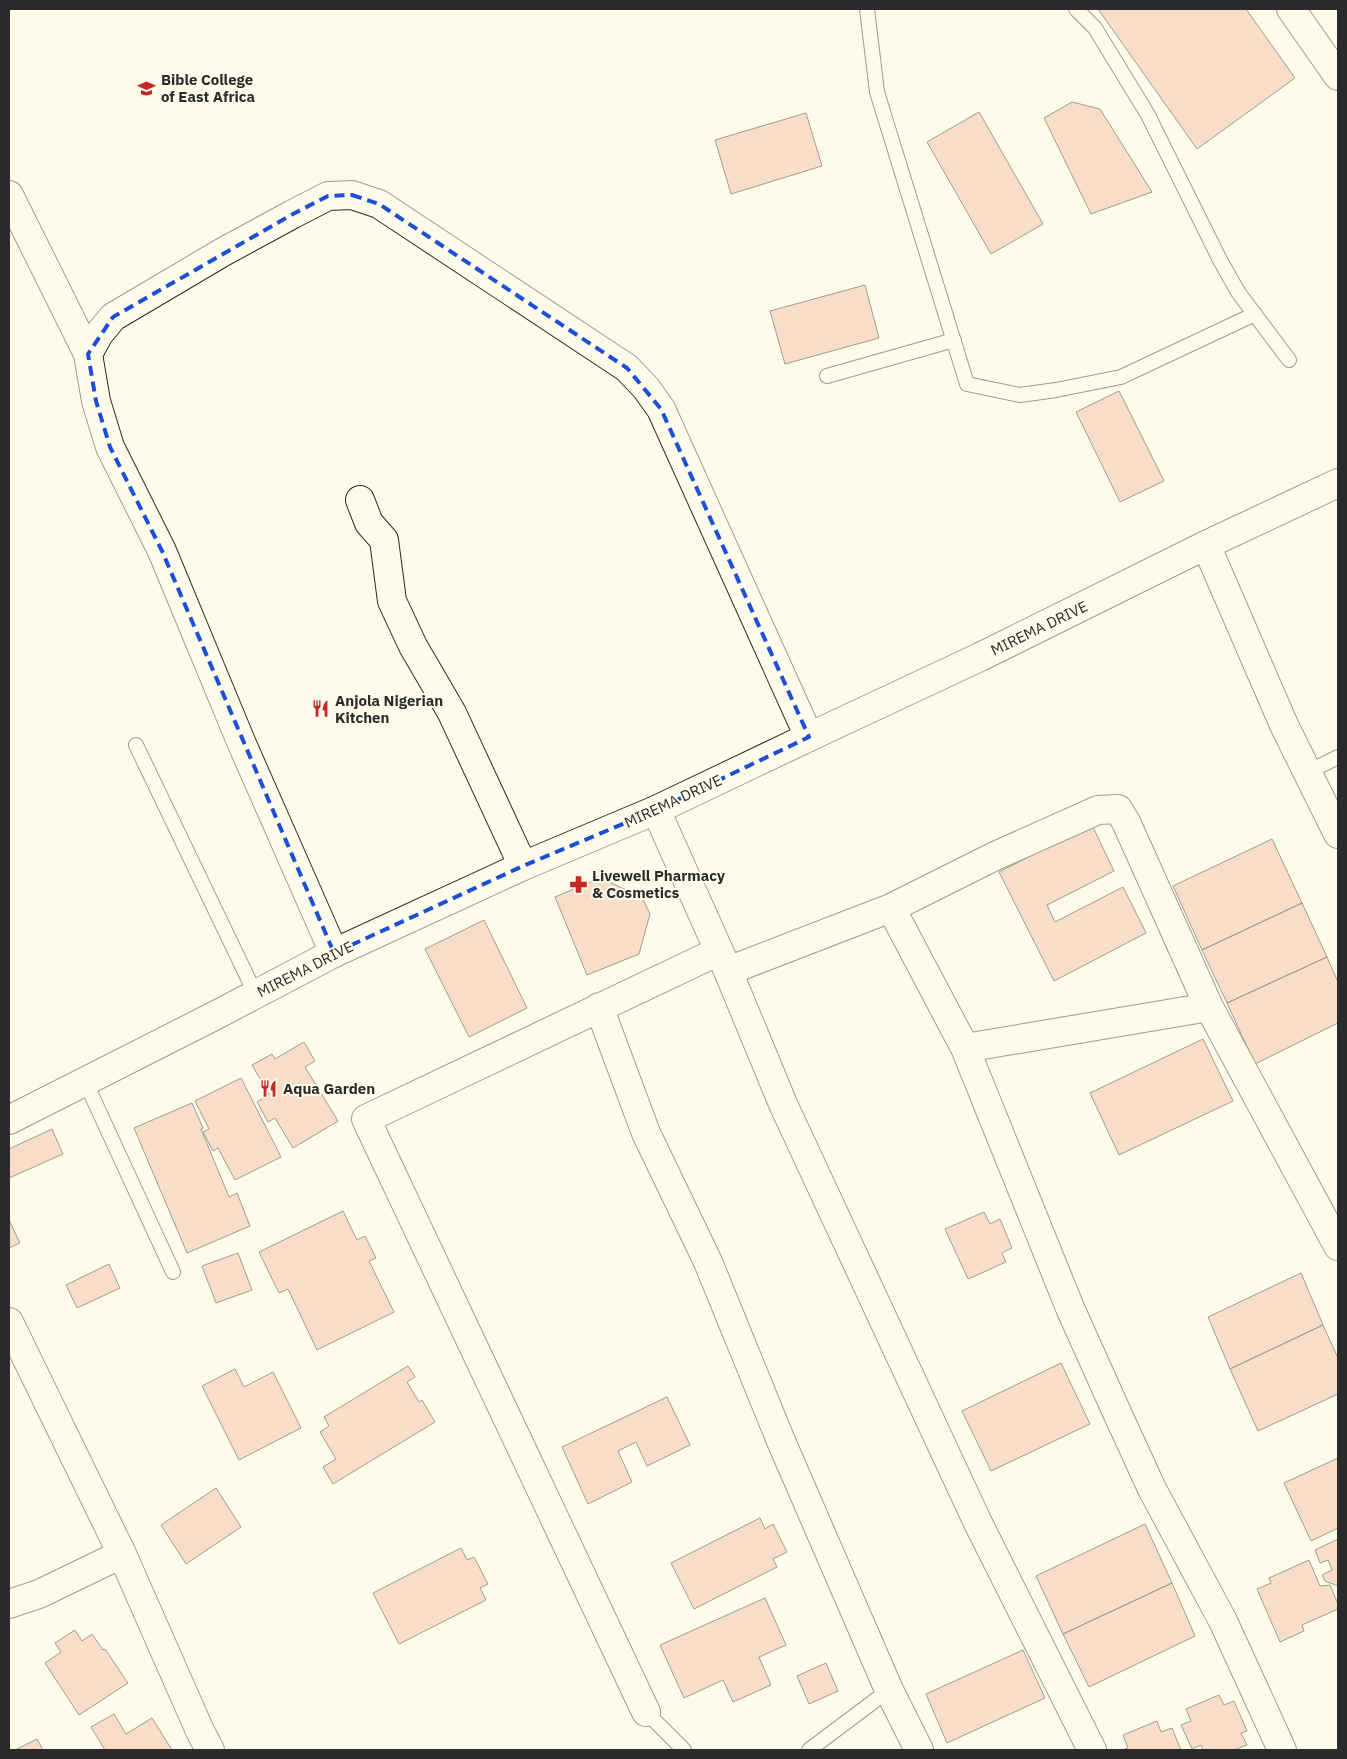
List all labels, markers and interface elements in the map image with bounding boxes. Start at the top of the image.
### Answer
place label: Bible College of East Africa [161,70,255,106]
school or university icon: Bible College of East Africa [137,78,157,98]
street label: MIREMA DRIVE [987,596,1091,660]
place label: Anjola Nigerian Kitchen [335,691,443,727]
restaurant icon: Anjola Nigerian Kitchen [311,699,331,719]
street label: MIREMA DRIVE [621,770,725,832]
place label: Livewell Pharmacy & Cosmetics [592,866,725,902]
pharmacy icon: Livewell Pharmacy & Cosmetics [568,874,588,894]
street label: MIREMA DRIVE [254,937,356,1001]
restaurant icon: Aqua Garden [259,1078,279,1098]
place label: Aqua Garden [283,1079,375,1098]

